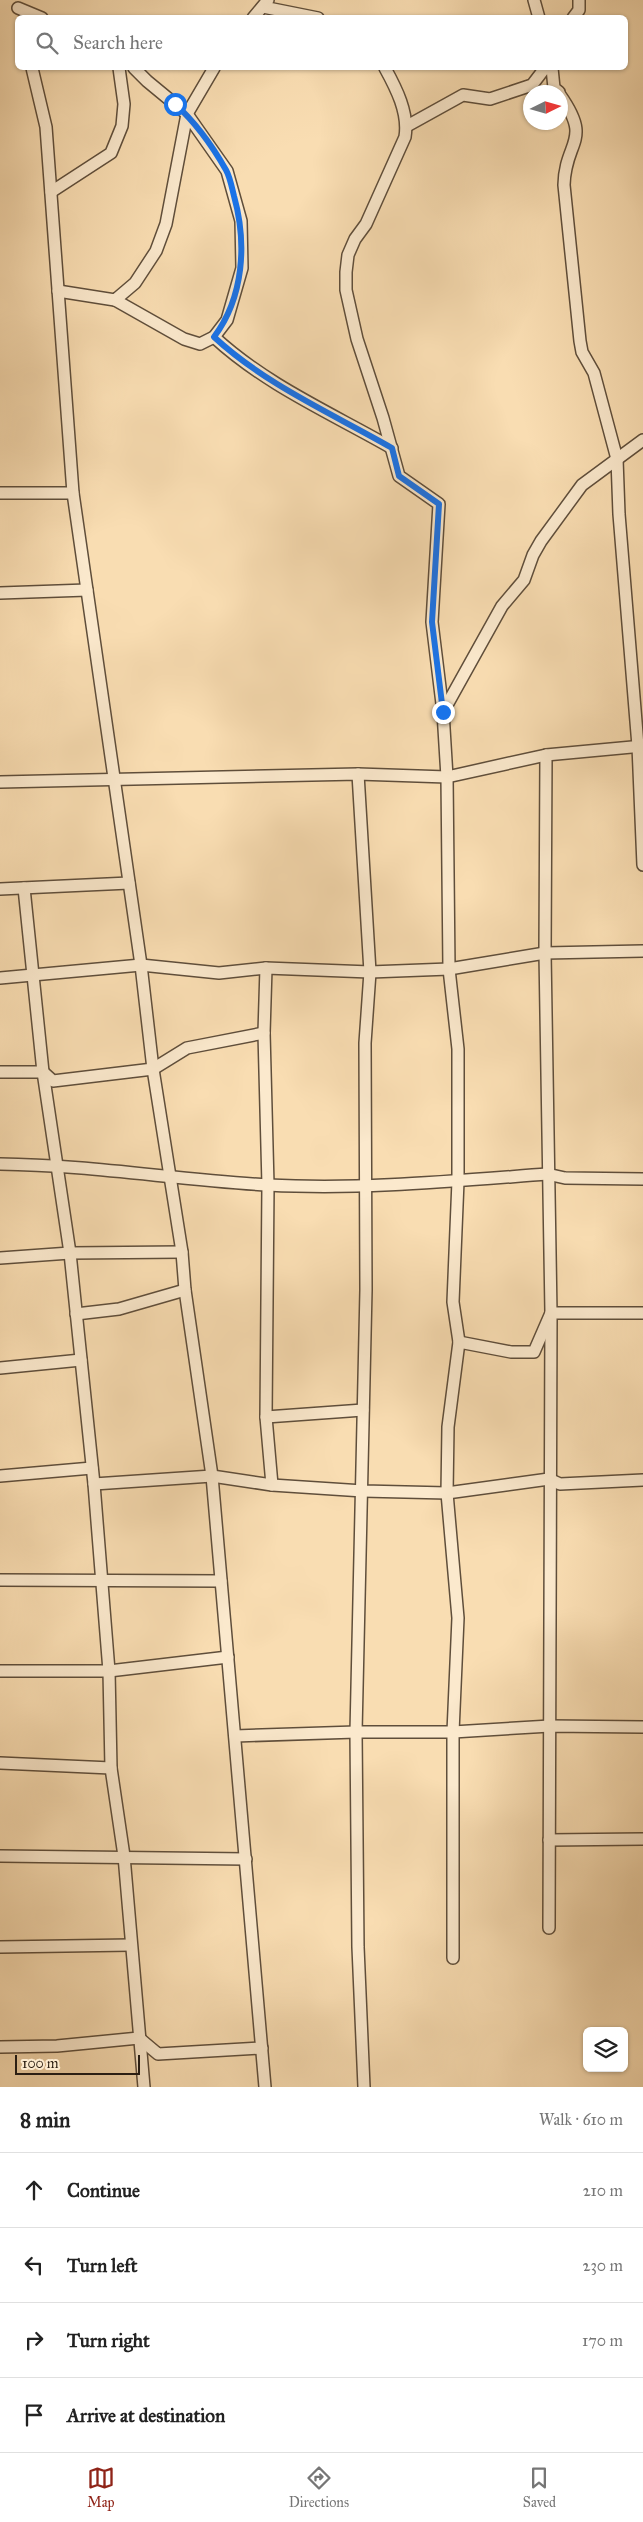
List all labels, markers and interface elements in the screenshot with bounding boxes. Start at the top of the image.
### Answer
search box [15,15,628,70]
icon: search [33,29,61,57]
text: Search here [73,31,163,54]
north arrow [523,85,568,130]
route start [164,93,187,116]
route end [432,701,455,724]
map controls [583,2027,628,2072]
button: layers [583,2027,628,2072]
scale bar [15,2052,140,2075]
text: 100 m [22,2055,59,2072]
text: 8 min [20,2107,70,2133]
text: Walk · 610 m [539,2110,623,2129]
icon: ahead [20,2176,48,2204]
text: Continue [67,2179,140,2202]
text: 210 m [583,2181,623,2200]
icon: left [20,2251,48,2279]
text: Turn left [67,2254,137,2277]
text: 230 m [583,2256,623,2275]
icon: right [20,2326,48,2354]
text: Turn right [67,2329,150,2352]
text: 170 m [582,2331,623,2350]
icon: arrive [20,2401,48,2429]
text: Arrive at destination [67,2404,225,2427]
tab: Map [87,2464,115,2511]
tab: Directions [289,2464,349,2511]
tab: Saved [523,2464,556,2511]

